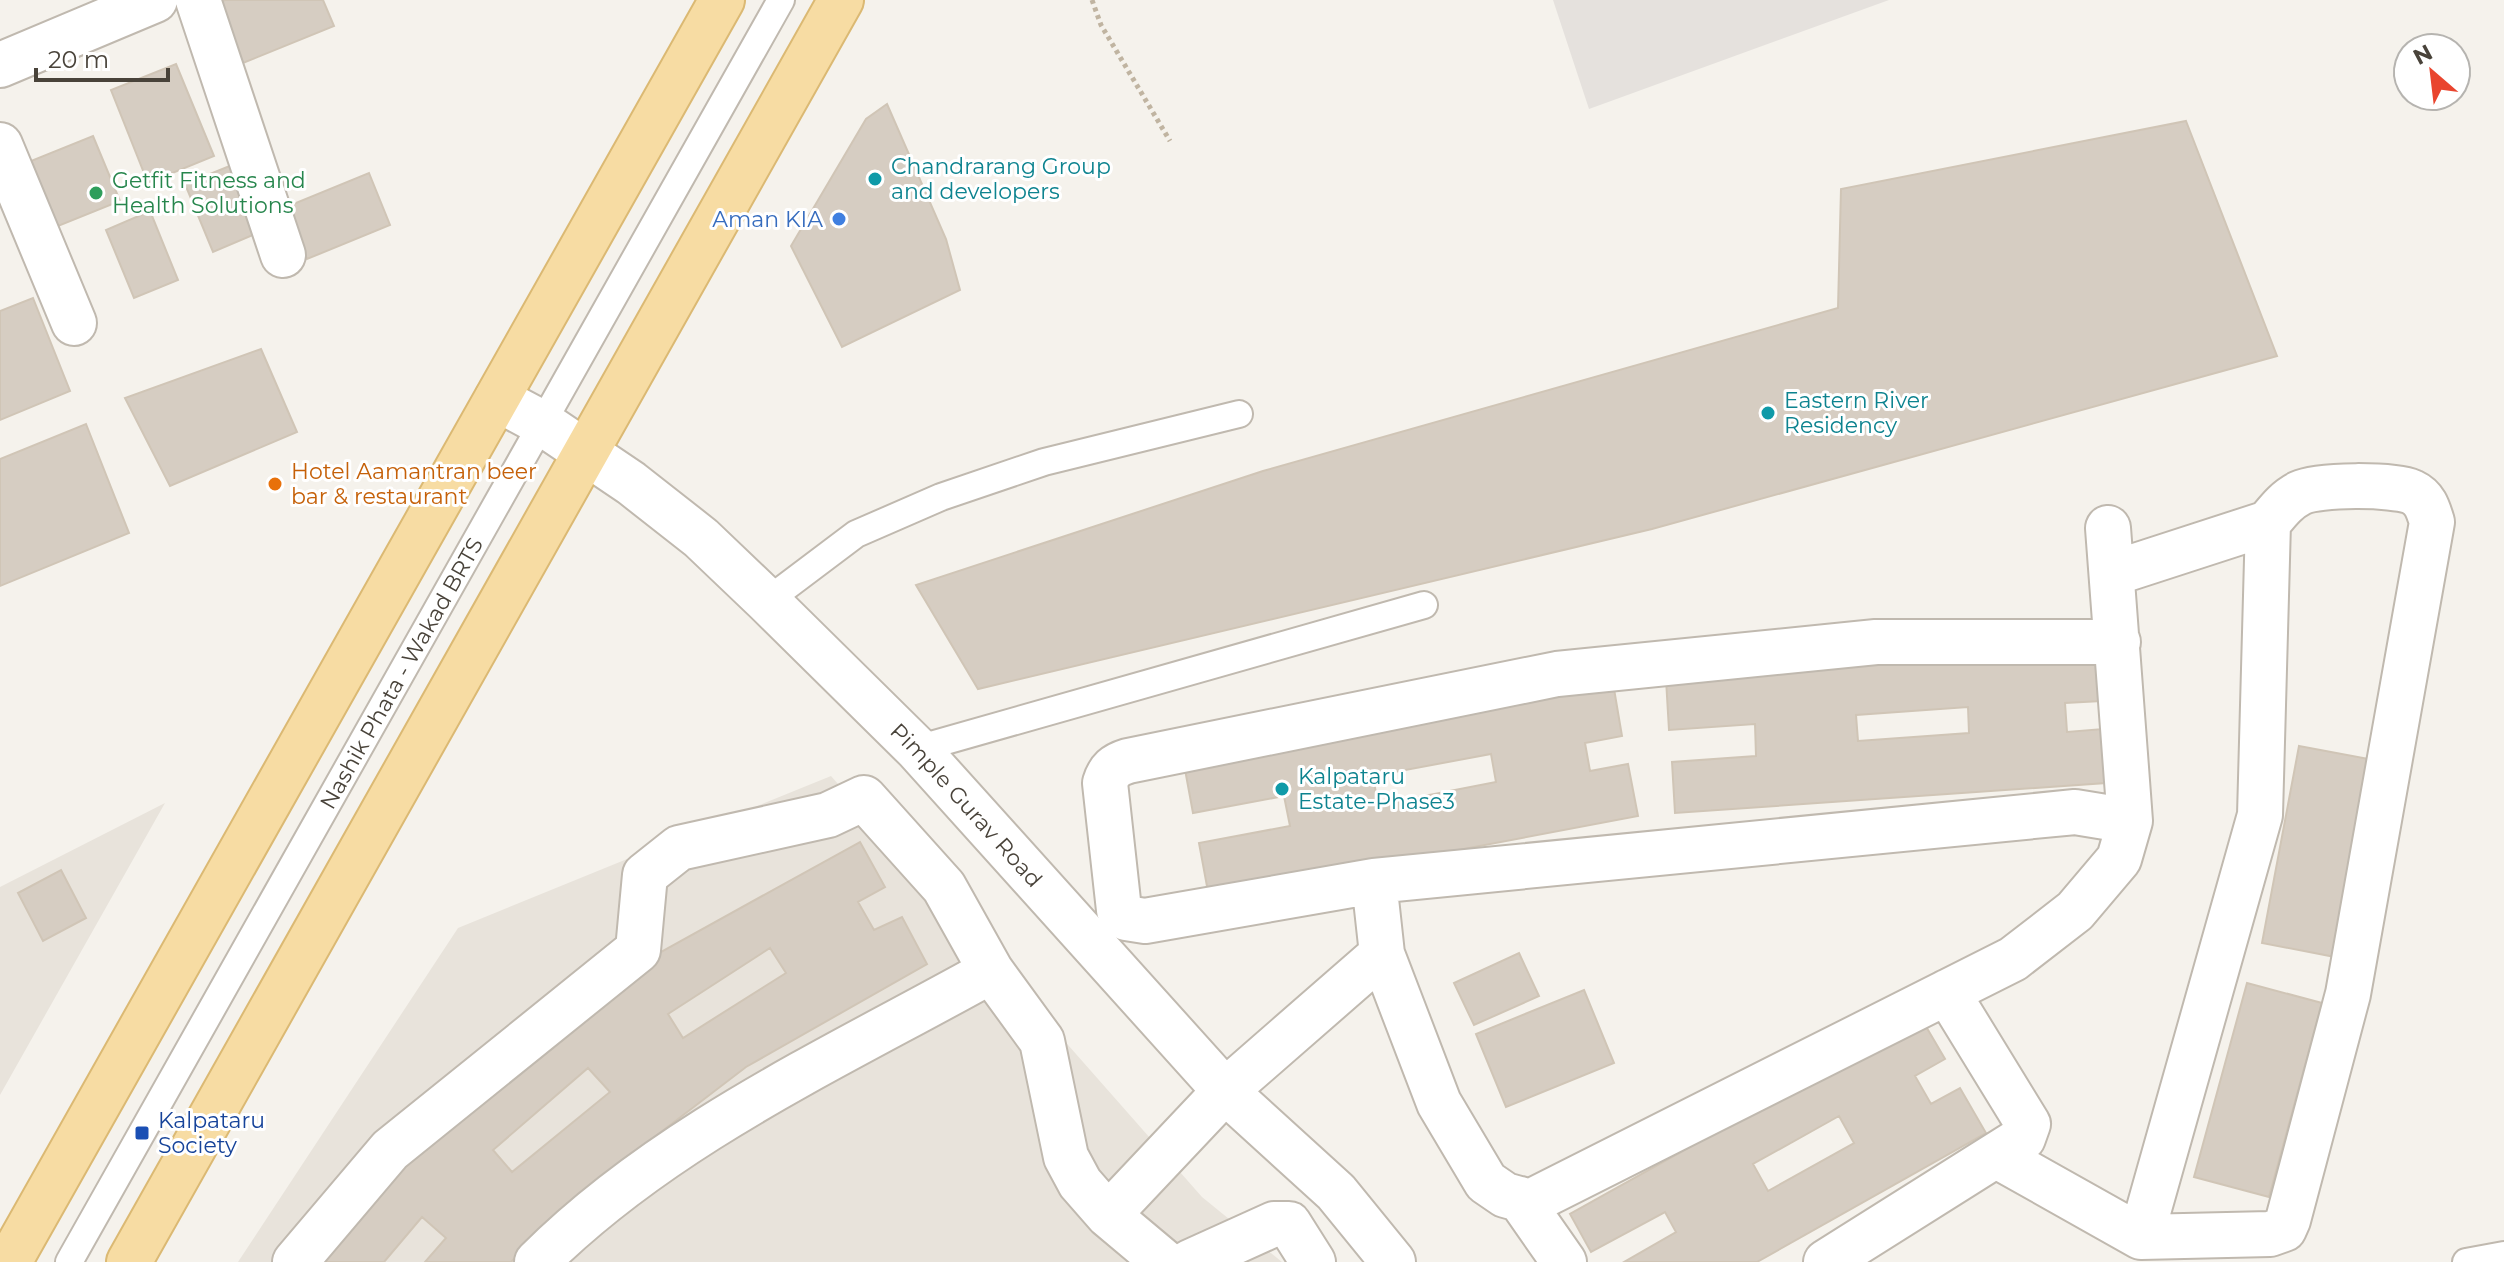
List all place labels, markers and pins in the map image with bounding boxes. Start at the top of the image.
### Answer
place label: Chandrarang Group and developers [891,153,1111,205]
place label: Getfit Fitness and Health Solutions [112,167,306,219]
marker: Chandrarang Group and developers [866,170,884,188]
marker: Getfit Fitness and Health Solutions [87,184,105,202]
place label: Aman KIA [712,206,823,233]
marker: Aman KIA [830,210,848,228]
place label: Eastern River Residency [1784,387,1929,439]
marker: Eastern River Residency [1759,404,1777,422]
place label: Hotel Aamantran beer bar & restaurant [291,458,537,510]
marker: Hotel Aamantran beer bar & restaurant [266,475,284,493]
place label: Kalpataru Estate-Phase3 [1298,763,1455,815]
marker: Kalpataru Estate-Phase3 [1273,780,1291,798]
place label: Kalpataru Society [158,1107,265,1159]
marker: Kalpataru Society [133,1124,151,1142]

